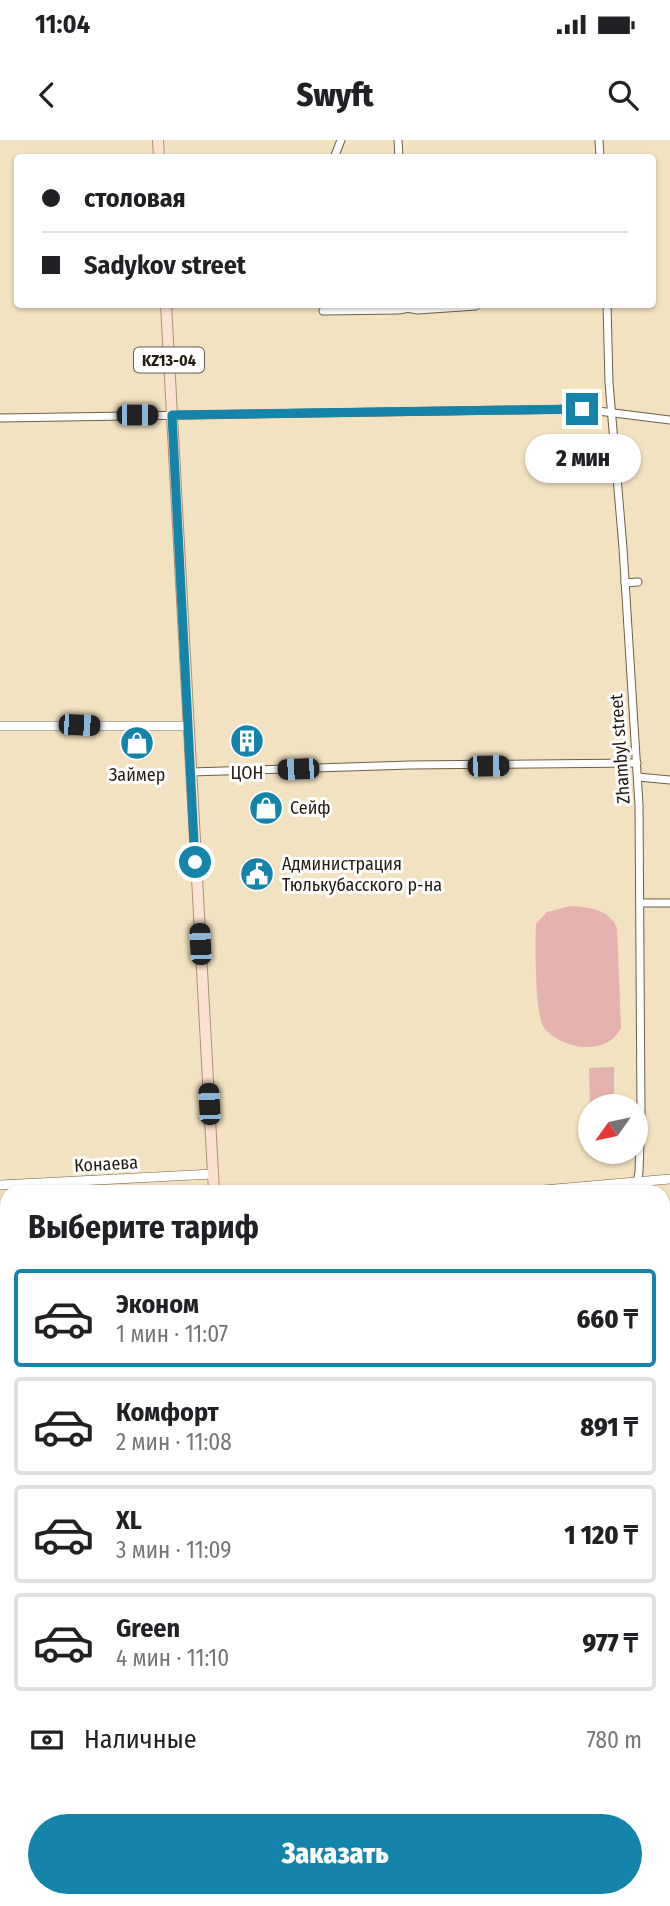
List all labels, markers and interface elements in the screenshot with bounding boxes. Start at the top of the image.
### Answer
text: 11:04 [35,9,90,40]
icon: back [28,76,66,114]
text: Swyft [297,76,373,114]
icon: search [604,76,642,114]
text: столовая [84,183,186,214]
text: Sadykov street [84,250,246,281]
road number: KZ13-04 [134,348,204,372]
route end [566,393,598,425]
car [117,405,159,426]
callout: 2 мин [524,434,640,482]
text: 2 мин [556,444,610,472]
street label: Zhambyl street [605,693,635,805]
car [58,714,101,736]
building icon: ЦОН [228,722,266,760]
shop icon: Займер [118,724,156,762]
car [467,755,510,777]
car [277,758,320,780]
place label: ЦОН [231,762,263,784]
place label: Займер [109,764,165,786]
shop icon: Сейф [247,789,285,827]
place label: Сейф [290,797,331,819]
route start [179,846,211,878]
place label: Администрация Тюлькубасского р-на [282,853,442,896]
public building icon: Администрация Тюлькубасского р-на [238,855,276,893]
car [189,922,212,966]
car [198,1082,221,1126]
north arrow [578,1094,648,1164]
map controls [578,1094,648,1164]
street label: Конаева [74,1151,139,1177]
text: Выберите тариф [28,1208,259,1246]
icon: car [32,1287,95,1350]
text: Эконом [116,1289,199,1320]
text: 660 ₸ [577,1304,638,1335]
text: 1 мин · 11:07 [116,1320,228,1348]
icon: car [32,1395,95,1458]
text: Комфорт [116,1397,219,1428]
text: 891 ₸ [580,1412,638,1443]
text: 2 мин · 11:08 [116,1428,232,1456]
icon: car [32,1503,95,1566]
text: XL [116,1505,142,1536]
text: 1 120 ₸ [564,1520,638,1551]
text: 3 мин · 11:09 [116,1536,232,1564]
icon: car [32,1611,95,1674]
text: Green [116,1613,180,1644]
text: 977 ₸ [582,1628,638,1659]
text: 4 мин · 11:10 [116,1644,229,1672]
icon: cash [28,1721,66,1759]
text: Наличные [84,1724,197,1755]
text: 780 m [587,1726,642,1754]
button: Заказать [28,1814,642,1894]

